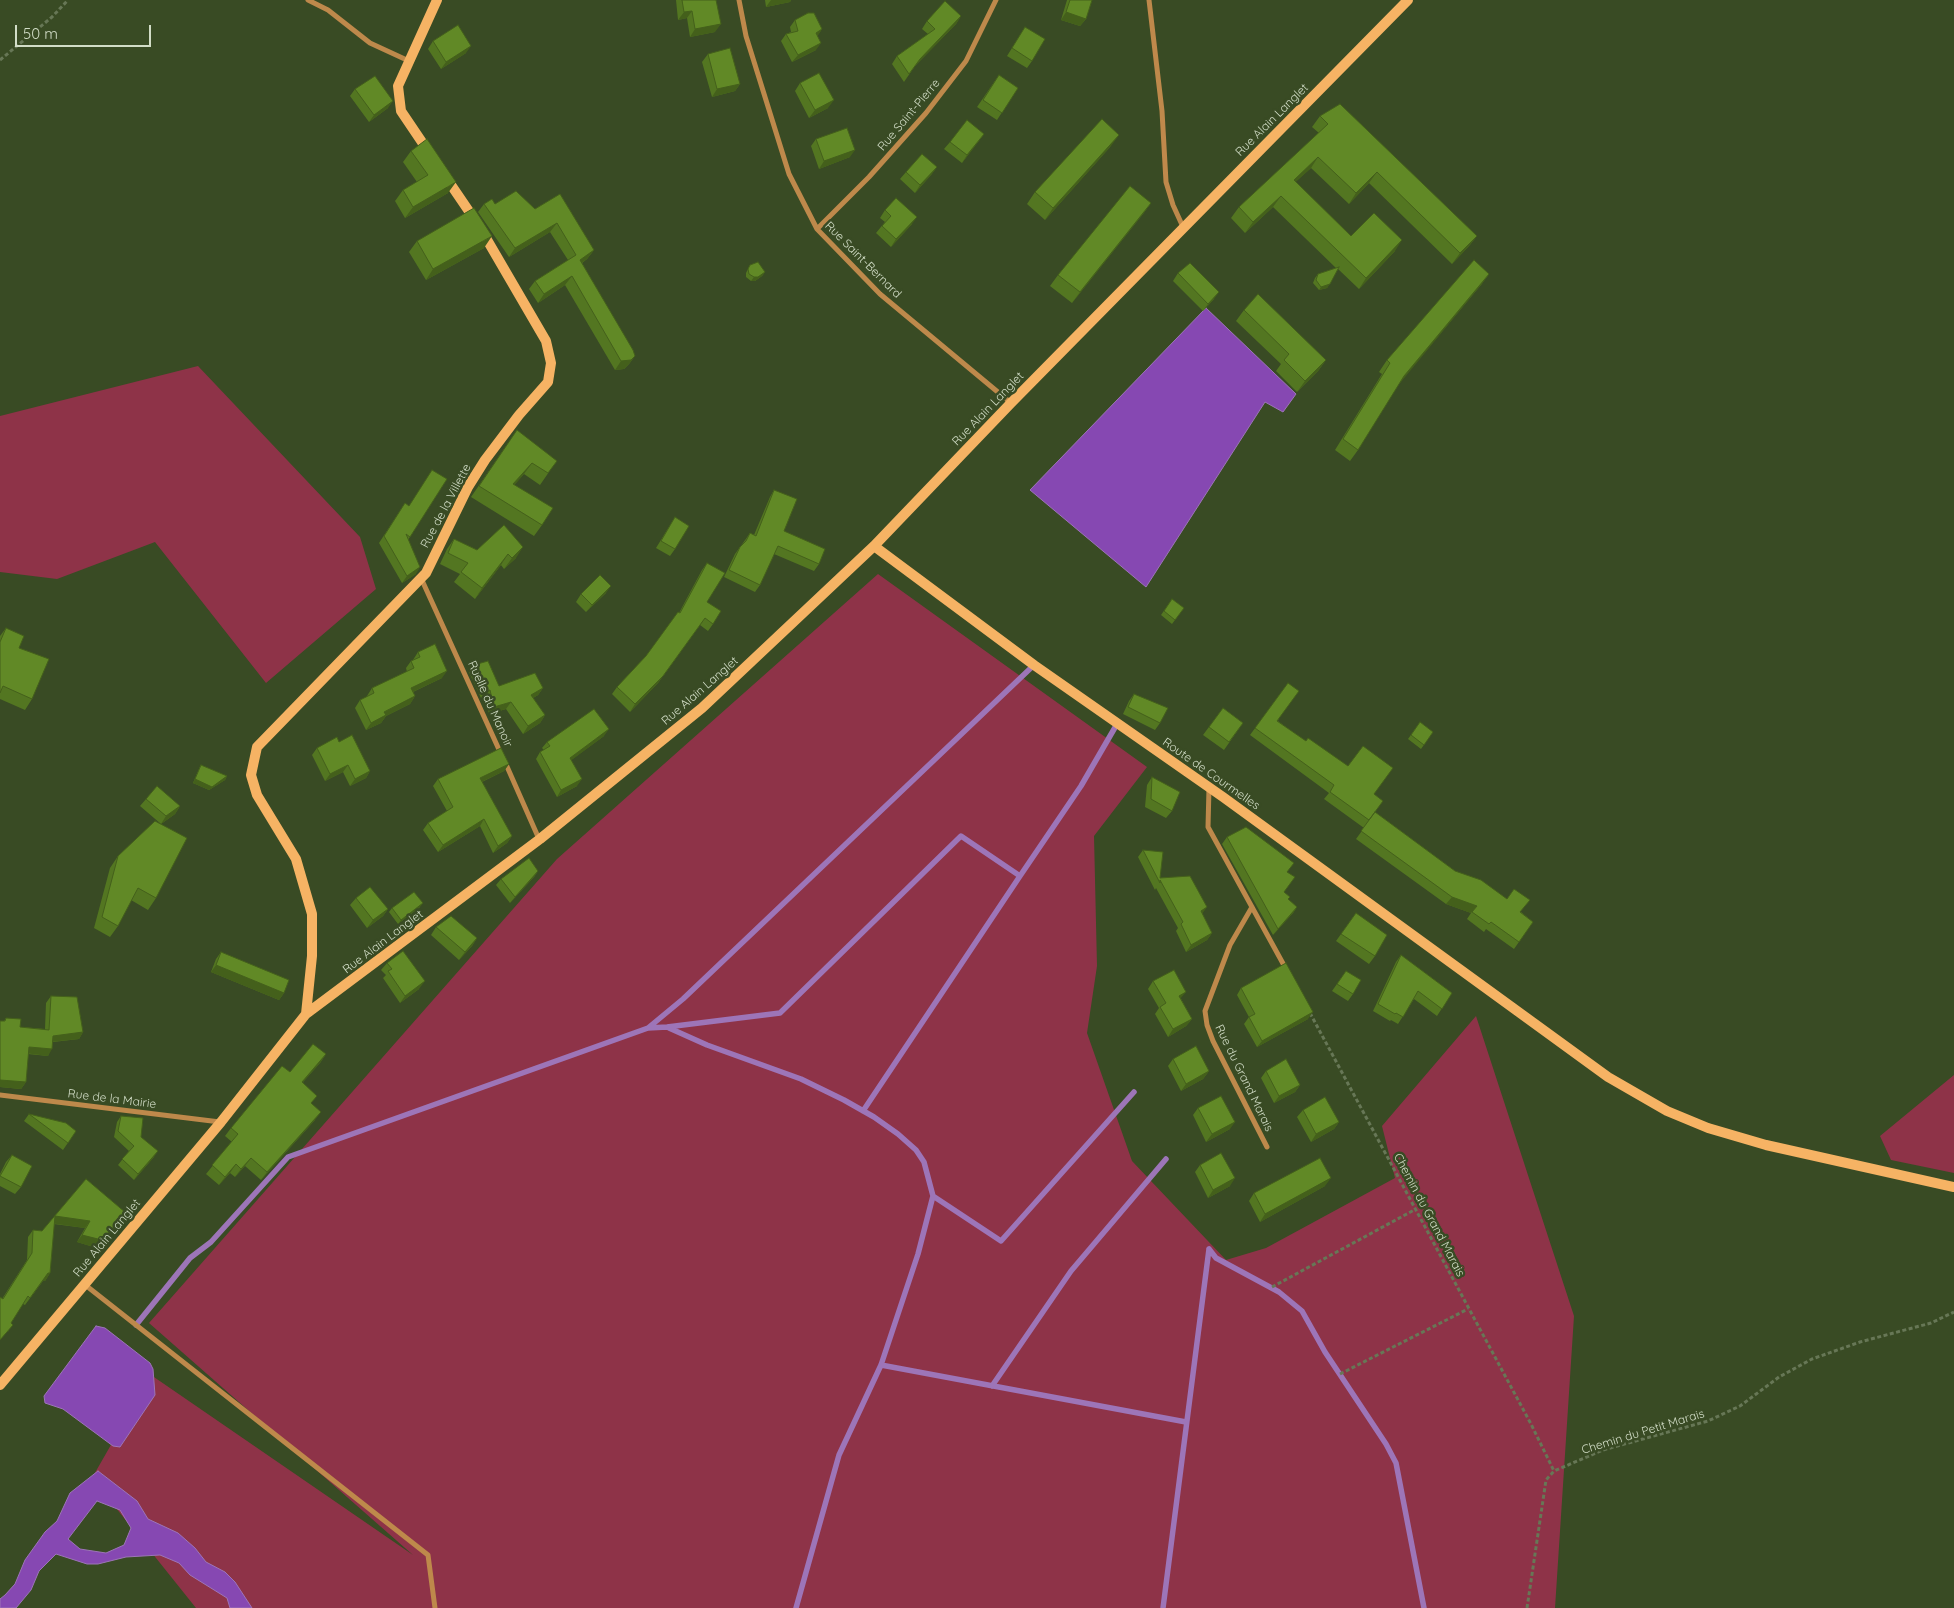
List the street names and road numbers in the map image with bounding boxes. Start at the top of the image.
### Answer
street label: Rue Saint-Pierre [875,76,943,154]
street label: Rue Alain Langlet [1233,81,1311,159]
street label: Rue Saint-Bernard [822,219,904,301]
street label: Rue Alain Langlet [949,369,1027,449]
street label: Rue de la Villette [418,462,474,550]
street label: Rue Alain Langlet [659,654,741,728]
street label: Ruelle du Manoir [464,659,516,749]
street label: Route de Courmelles [1160,735,1262,813]
street label: Rue Alain Langlet [340,907,426,977]
street label: Rue du Grand Marais [1212,1022,1276,1134]
street label: Rue de la Mairie [67,1086,157,1112]
street label: Chemin du Grand Marais [1390,1151,1468,1279]
street label: Rue Alain Langlet [70,1196,144,1280]
street label: Chemin du Petit Marais [1580,1406,1706,1458]

